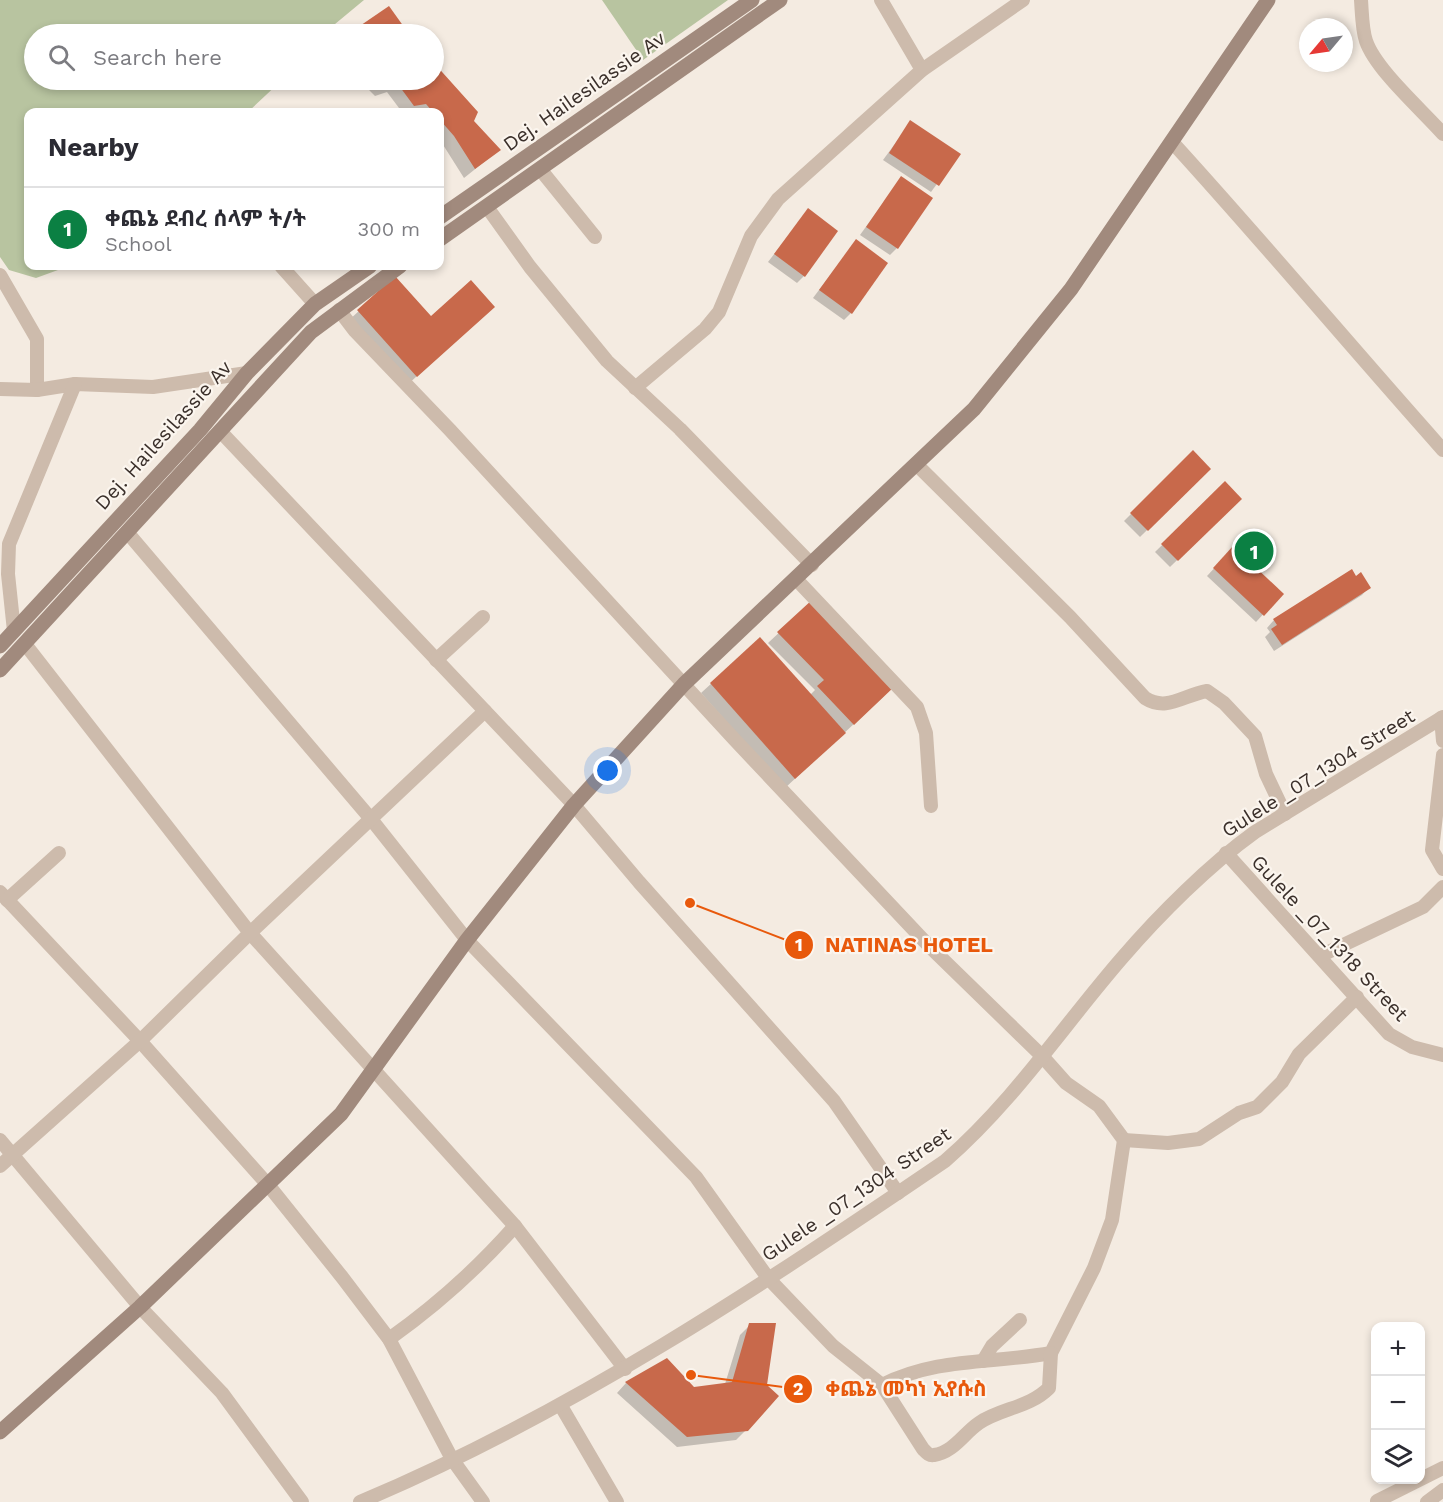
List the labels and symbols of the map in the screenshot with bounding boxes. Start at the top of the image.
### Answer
north arrow [1299,18,1353,72]
street label: Dej. Hailesilassie Av [498,26,670,156]
street label: Dej. Hailesilassie Av [90,355,237,515]
pin: 1 [1234,528,1274,574]
street label: Gulele _07_1304 Street [1217,703,1419,842]
your location [593,756,622,785]
street label: Gulele _07_1318 Street [1247,850,1414,1027]
callout: NATINAS HOTEL [784,925,1005,964]
text: NATINAS HOTEL [825,932,993,957]
text: 1 [795,934,803,955]
street label: Gulele _07_1304 Street [757,1121,956,1266]
callout: ቀጨኔ መካነ ኢየሱስ [783,1369,999,1408]
text: ቀጨኔ መካነ ኢየሱስ [825,1376,987,1401]
text: 2 [793,1378,803,1399]

